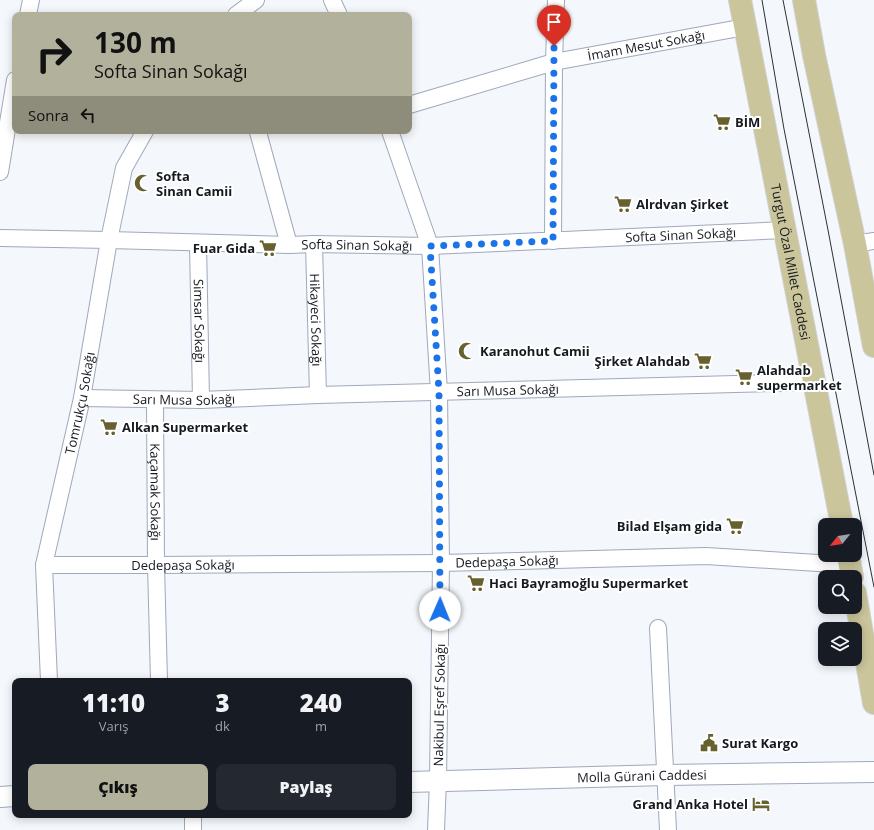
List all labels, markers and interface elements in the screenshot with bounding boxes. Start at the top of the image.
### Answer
pin [537,5,571,46]
icon: arrive [543,11,565,33]
text: 130 m [94,23,177,61]
street label: İmam Mesut Sokağı [586,26,706,65]
icon: right [28,28,80,80]
text: Softa Sinan Sokağı [94,59,248,83]
icon: left [77,104,99,126]
text: Sonra [28,105,69,125]
supermarket icon: BİM [712,112,732,132]
place label: BİM [735,113,760,131]
place label: Softa Sinan Camii [156,167,232,200]
mosque icon: Softa Sinan Camii [133,173,153,193]
street label: Turgut Özal Millet Caddesi [767,182,815,342]
supermarket icon: Alrdvan Şirket [613,194,633,214]
place label: Alrdvan Şirket [636,195,729,213]
street label: Softa Sinan Sokağı [625,223,736,246]
street label: Softa Sinan Sokağı [301,235,413,255]
supermarket icon: Fuar Gida [258,238,278,258]
place label: Fuar Gida [193,239,255,257]
street label: Hikayeci Sokağı [306,273,326,367]
street label: Simsar Sokağı [190,279,209,363]
mosque icon: Karanohut Camii [457,341,477,361]
place label: Karanohut Camii [480,342,590,360]
street label: Tomrukçu Sokağı [60,350,99,456]
supermarket icon: Şirket Alahdab [693,351,713,371]
place label: Şirket Alahdab [595,352,690,370]
place label: Alahdab supermarket [757,361,842,394]
supermarket icon: Alahdab supermarket [734,367,754,387]
street label: Sarı Musa Sokağı [456,380,559,400]
street label: Sarı Musa Sokağı [133,390,235,409]
supermarket icon: Alkan Supermarket [99,417,119,437]
place label: Alkan Supermarket [122,418,249,436]
street label: Kaçamak Sokağı [146,443,165,541]
supermarket icon: Bilad Elşam gida [725,516,745,536]
place label: Bilad Elşam gida [617,517,722,535]
north arrow [818,518,862,562]
map controls [818,518,862,666]
street label: Dedepaşa Sokağı [455,551,559,572]
street label: Dedepaşa Sokağı [131,555,235,574]
button: search [818,570,862,614]
supermarket icon: Haci Bayramoğlu Supermarket [466,573,486,593]
place label: Haci Bayramoğlu Supermarket [489,574,688,592]
position arrow [419,589,461,631]
button: layers [818,622,862,666]
street label: Nakibul Eşref Sokağı [429,643,449,767]
text: 11:10 [82,686,145,719]
text: 3 [215,686,230,719]
text: 240 [300,686,342,719]
text: Varış [99,717,128,735]
text: dk [215,717,230,735]
text: m [315,717,327,735]
public building icon: Surat Kargo [699,733,719,753]
place label: Surat Kargo [722,734,798,752]
button: Çıkış [28,764,208,810]
button: Paylaş [216,764,396,810]
street label: Molla Gürani Caddesi [577,765,707,786]
hotel icon: Grand Anka Hotel [751,794,771,814]
place label: Grand Anka Hotel [633,795,748,813]

